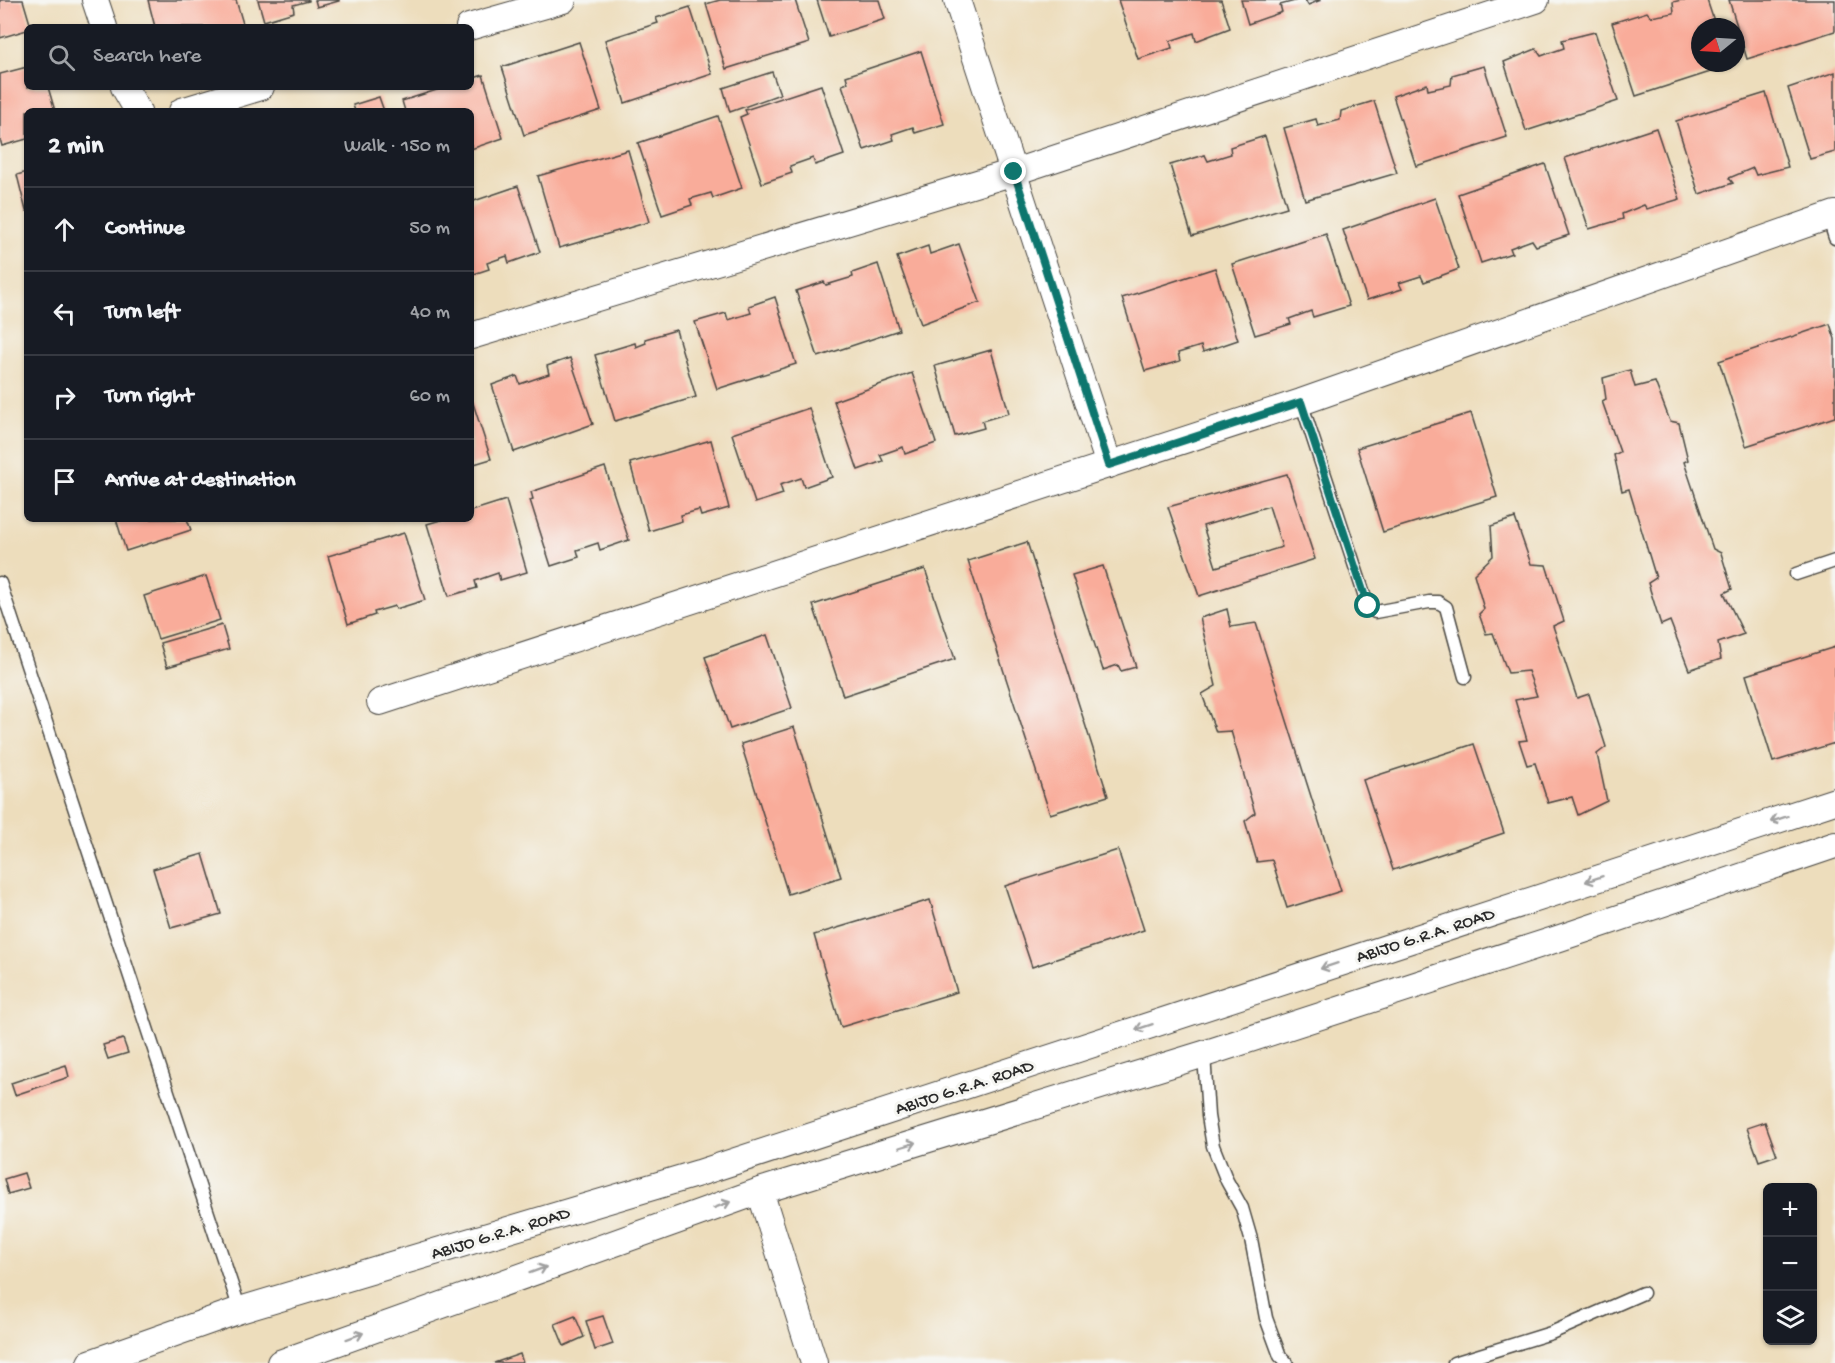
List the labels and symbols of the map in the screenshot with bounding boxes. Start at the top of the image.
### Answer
north arrow [1691,18,1745,72]
route end [1000,158,1026,184]
route start [1354,592,1380,618]
one-way arrow [1770,814,1789,825]
one-way arrow [1585,875,1604,886]
street label: ABIJO G.R.A. ROAD [1354,904,1498,969]
one-way arrow [1320,961,1339,972]
one-way arrow [1134,1022,1153,1033]
street label: ABIJO G.R.A. ROAD [893,1056,1037,1121]
one-way arrow [898,1139,917,1150]
one-way arrow [712,1198,731,1209]
street label: ABIJO G.R.A. ROAD [429,1203,573,1265]
one-way arrow [529,1264,547,1275]
one-way arrow [345,1330,364,1341]

